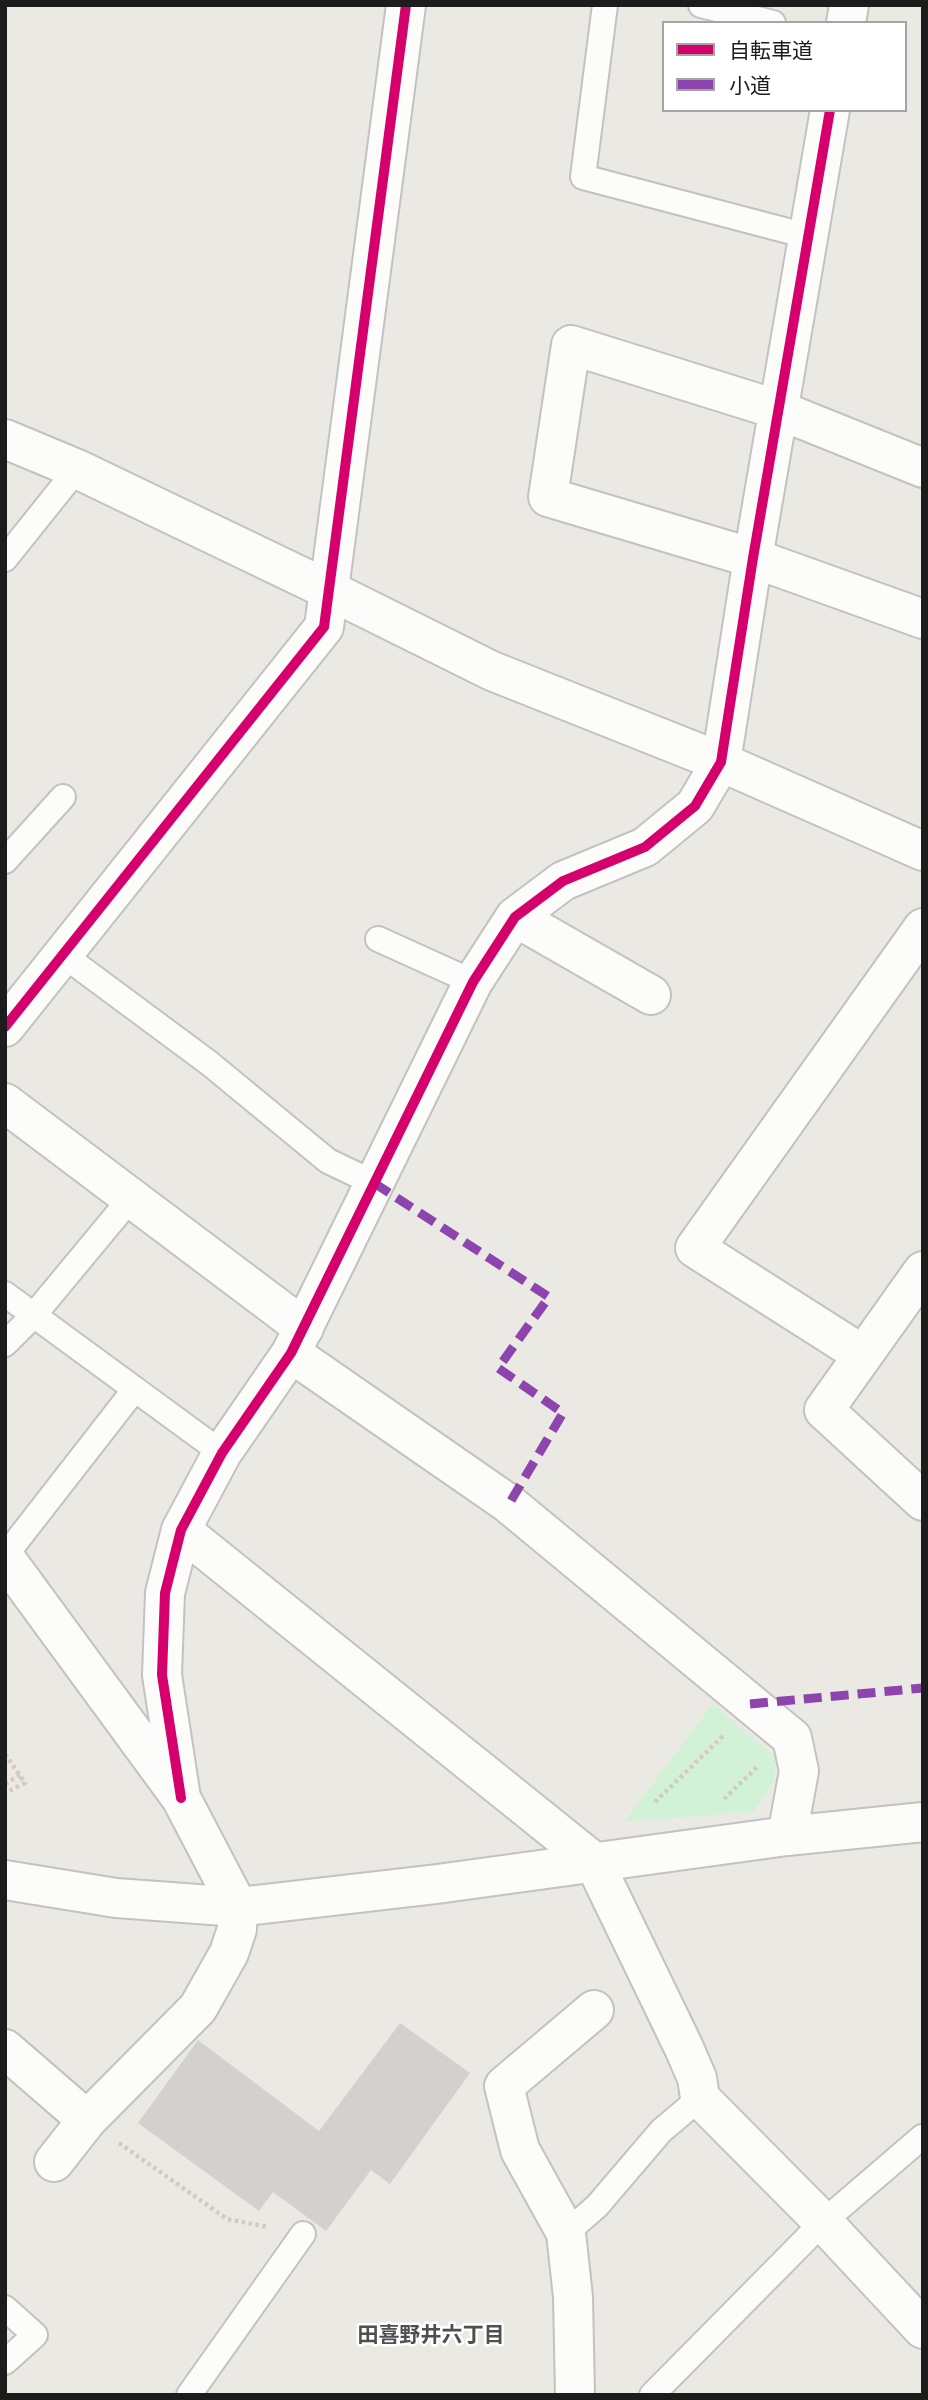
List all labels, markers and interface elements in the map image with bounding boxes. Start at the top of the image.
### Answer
legend [662,21,907,112]
text: 自転車道 [729,34,813,66]
text: 小道 [729,69,771,101]
district label: 田喜野井六丁目 [358,2324,504,2350]

